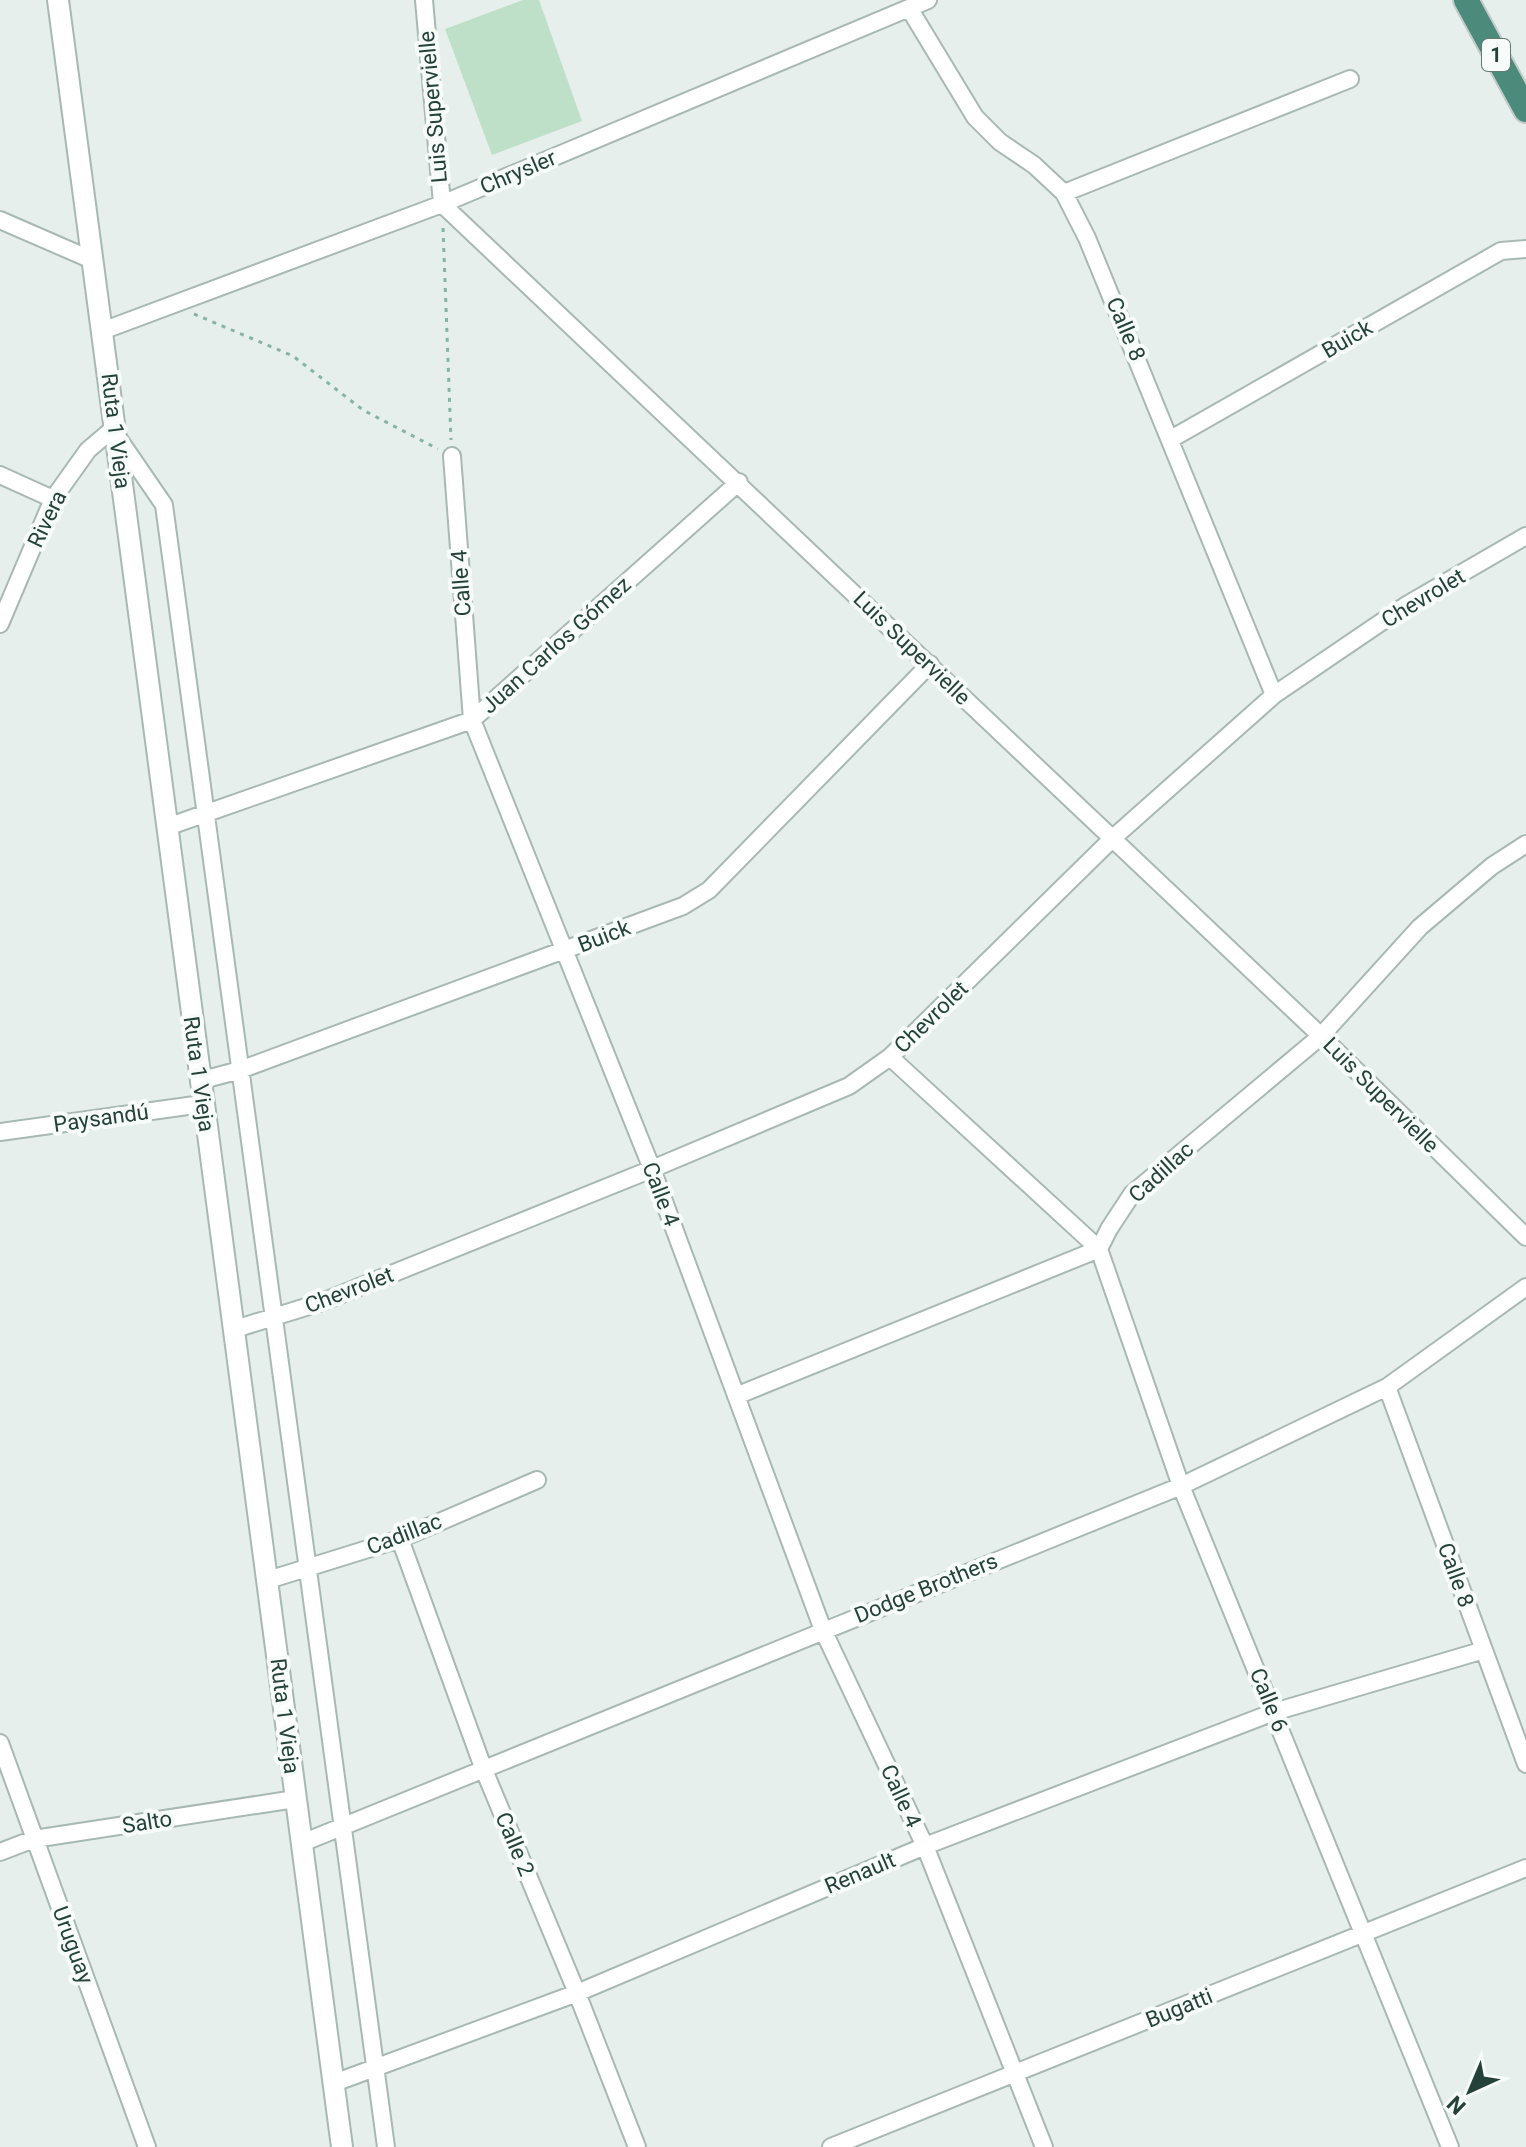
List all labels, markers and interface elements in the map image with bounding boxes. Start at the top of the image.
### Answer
street label: Luis Supervielle [414,30,452,184]
road number: 1 [1482,39,1510,71]
street label: Chrysler [476,145,560,199]
street label: Calle 8 [1102,294,1150,364]
street label: Buick [1317,314,1377,363]
street label: Ruta 1 Vieja [97,372,135,490]
street label: Rivera [23,487,71,551]
street label: Calle 4 [446,549,476,617]
street label: Chevrolet [1377,563,1469,633]
street label: Juan Carlos Gómez [476,572,636,718]
street label: Luis Supervielle [848,586,976,710]
street label: Buick [574,914,634,957]
street label: Chevrolet [889,976,973,1058]
street label: Ruta 1 Vieja [179,1015,219,1133]
street label: Luis Supervielle [1318,1032,1444,1158]
street label: Paysandú [52,1099,150,1137]
street label: Cadillac [1124,1137,1198,1207]
street label: Calle 4 [637,1158,685,1230]
street label: Chevrolet [301,1262,397,1318]
street label: Cadillac [363,1508,445,1560]
street label: Calle 8 [1433,1539,1479,1611]
street label: Dodge Brothers [851,1548,1001,1628]
street label: Ruta 1 Vieja [266,1657,304,1775]
street label: Calle 6 [1245,1664,1293,1736]
street label: Calle 4 [876,1761,926,1831]
street label: Salto [120,1806,174,1838]
street label: Calle 2 [491,1809,539,1879]
street label: Renault [821,1847,899,1899]
street label: Uruguay [47,1903,99,1988]
street label: Bugatti [1142,1983,1216,2033]
north arrow [1430,2051,1510,2131]
text: N [1442,2091,1471,2119]

